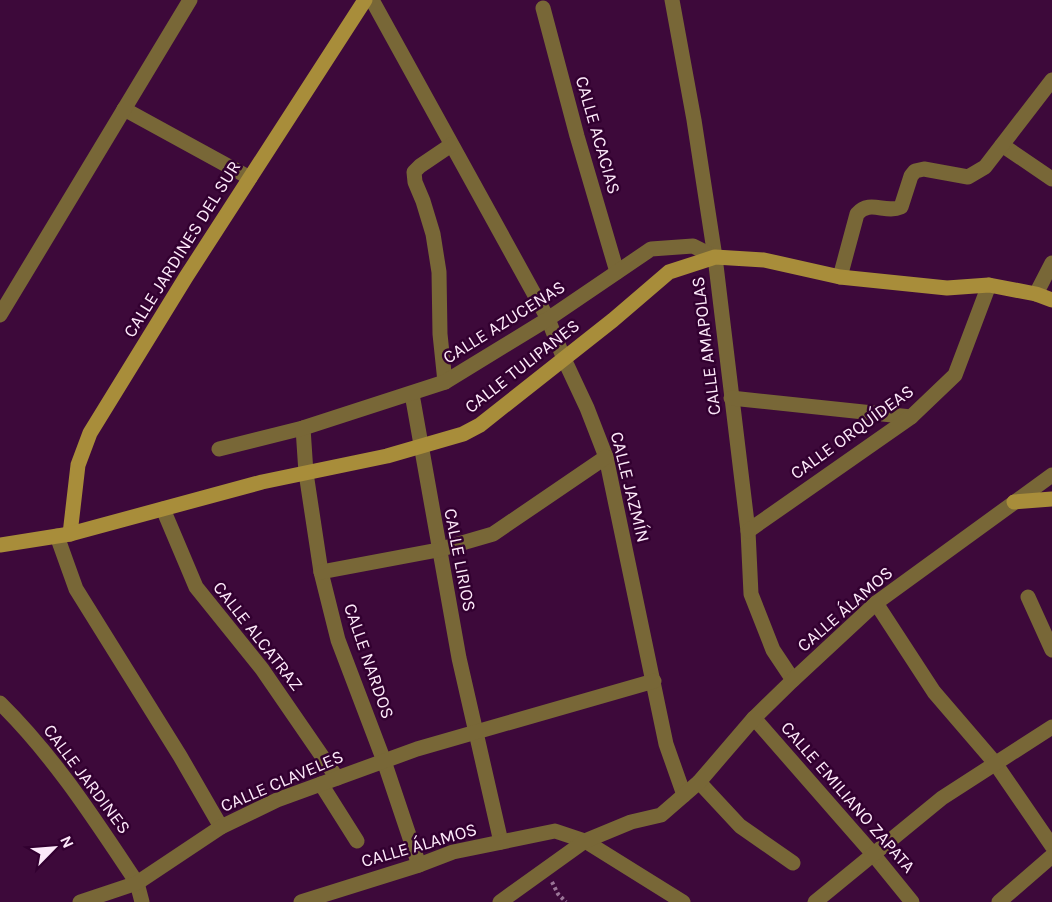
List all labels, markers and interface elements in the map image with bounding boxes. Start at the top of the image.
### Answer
street label: CALLE ACACIAS [571,74,625,196]
street label: CALLE JARDINES DEL SUR [119,157,245,341]
street label: CALLE AMAPOLAS [687,275,725,417]
street label: CALLE AZUCENAS [439,276,569,368]
street label: CALLE TULIPANES [460,314,584,418]
street label: CALLE ORQUÍDEAS [785,379,918,484]
street label: CALLE JAZMÍN [606,429,655,545]
street label: CALLE LIRIOS [439,507,481,613]
street label: CALLE ÁLAMOS [792,561,897,656]
street label: CALLE ALCATRAZ [208,577,308,695]
street label: CALLE NARDOS [339,600,399,722]
street label: CALLE EMILIANO ZAPATA [776,717,920,877]
street label: CALLE JARDINES [39,720,135,838]
street label: CALLE CLAVELES [217,745,347,817]
street label: CALLE ÁLAMOS [358,817,479,872]
north arrow [24,818,84,878]
text: N [56,833,78,851]

